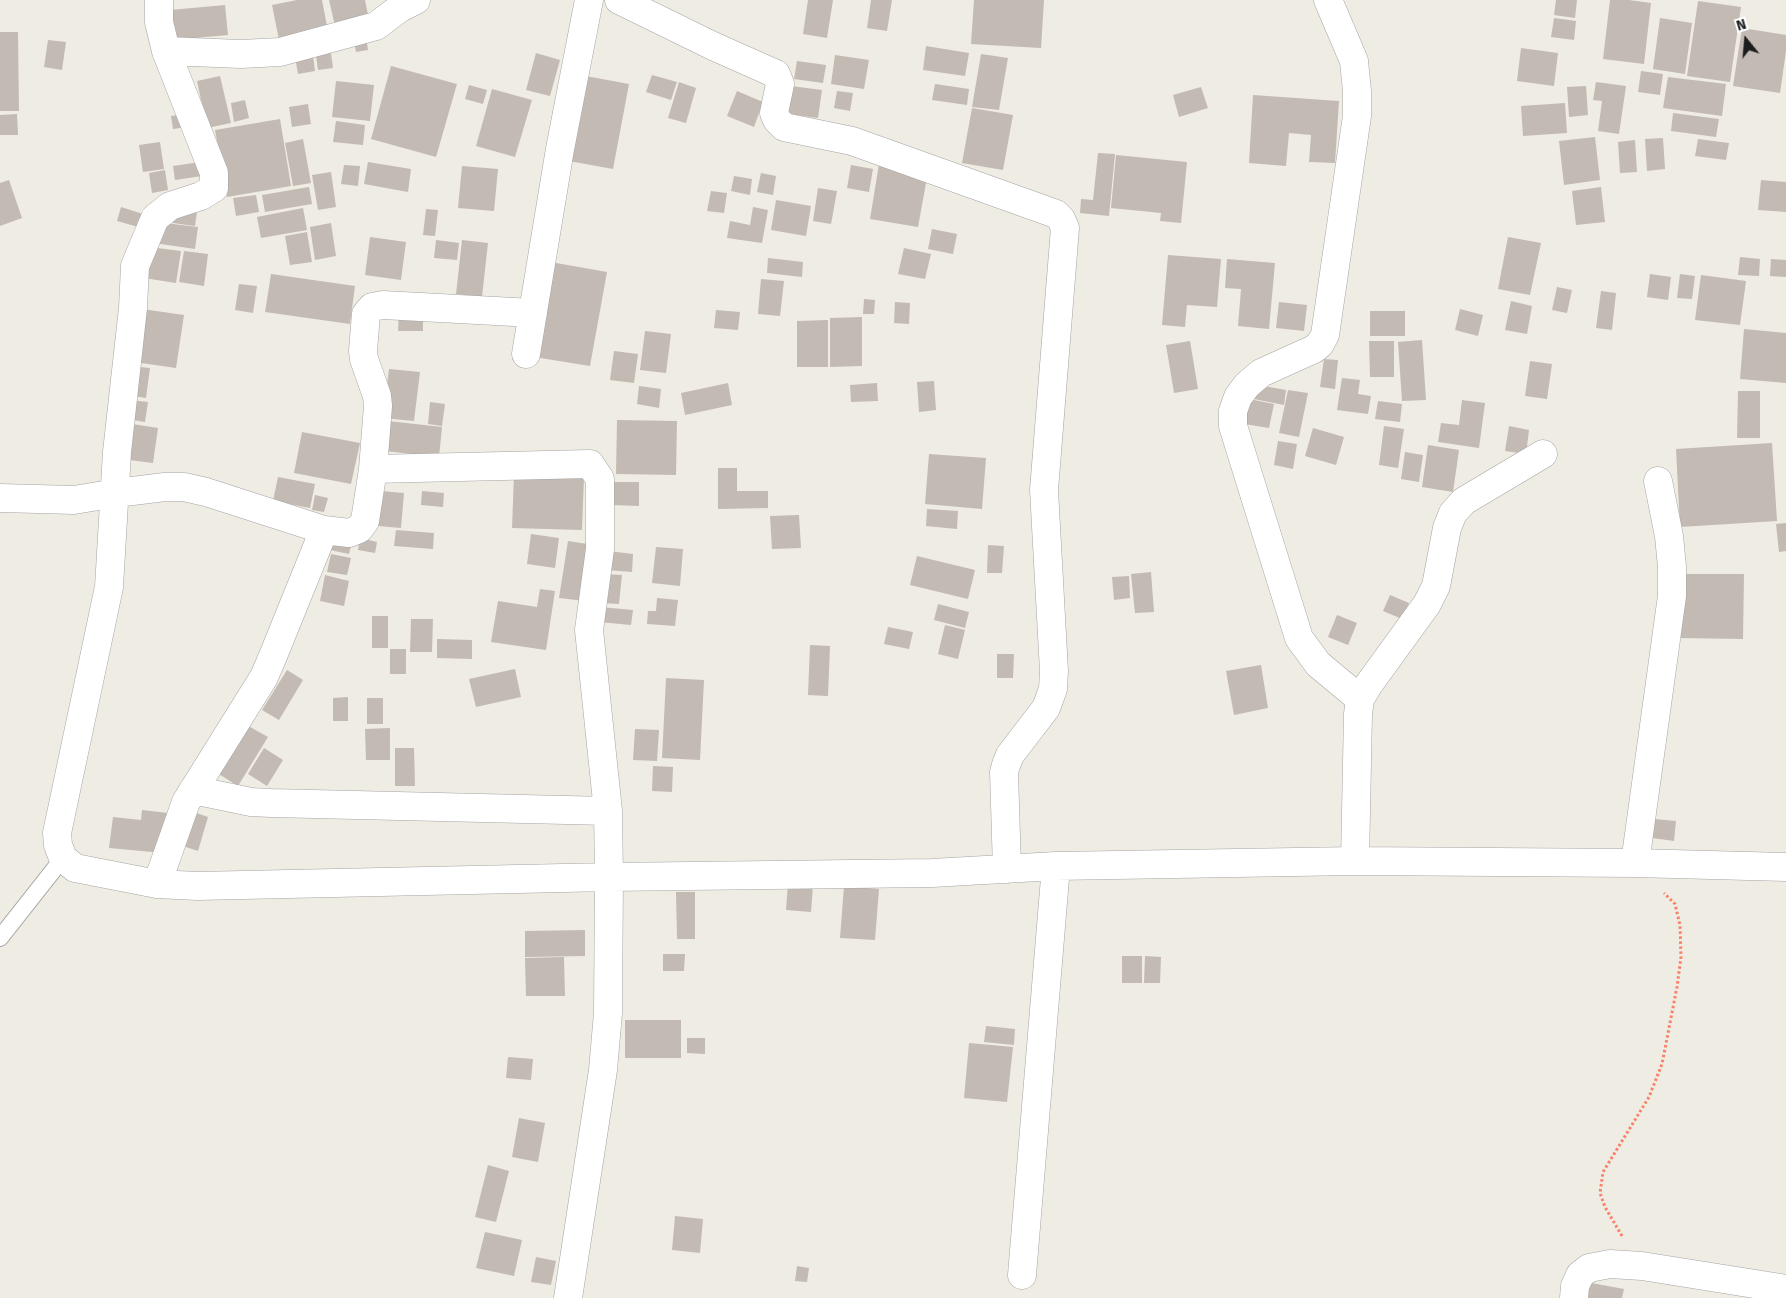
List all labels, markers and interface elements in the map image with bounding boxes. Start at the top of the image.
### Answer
north arrow [1721,15,1771,65]
text: N [1735,16,1748,35]

